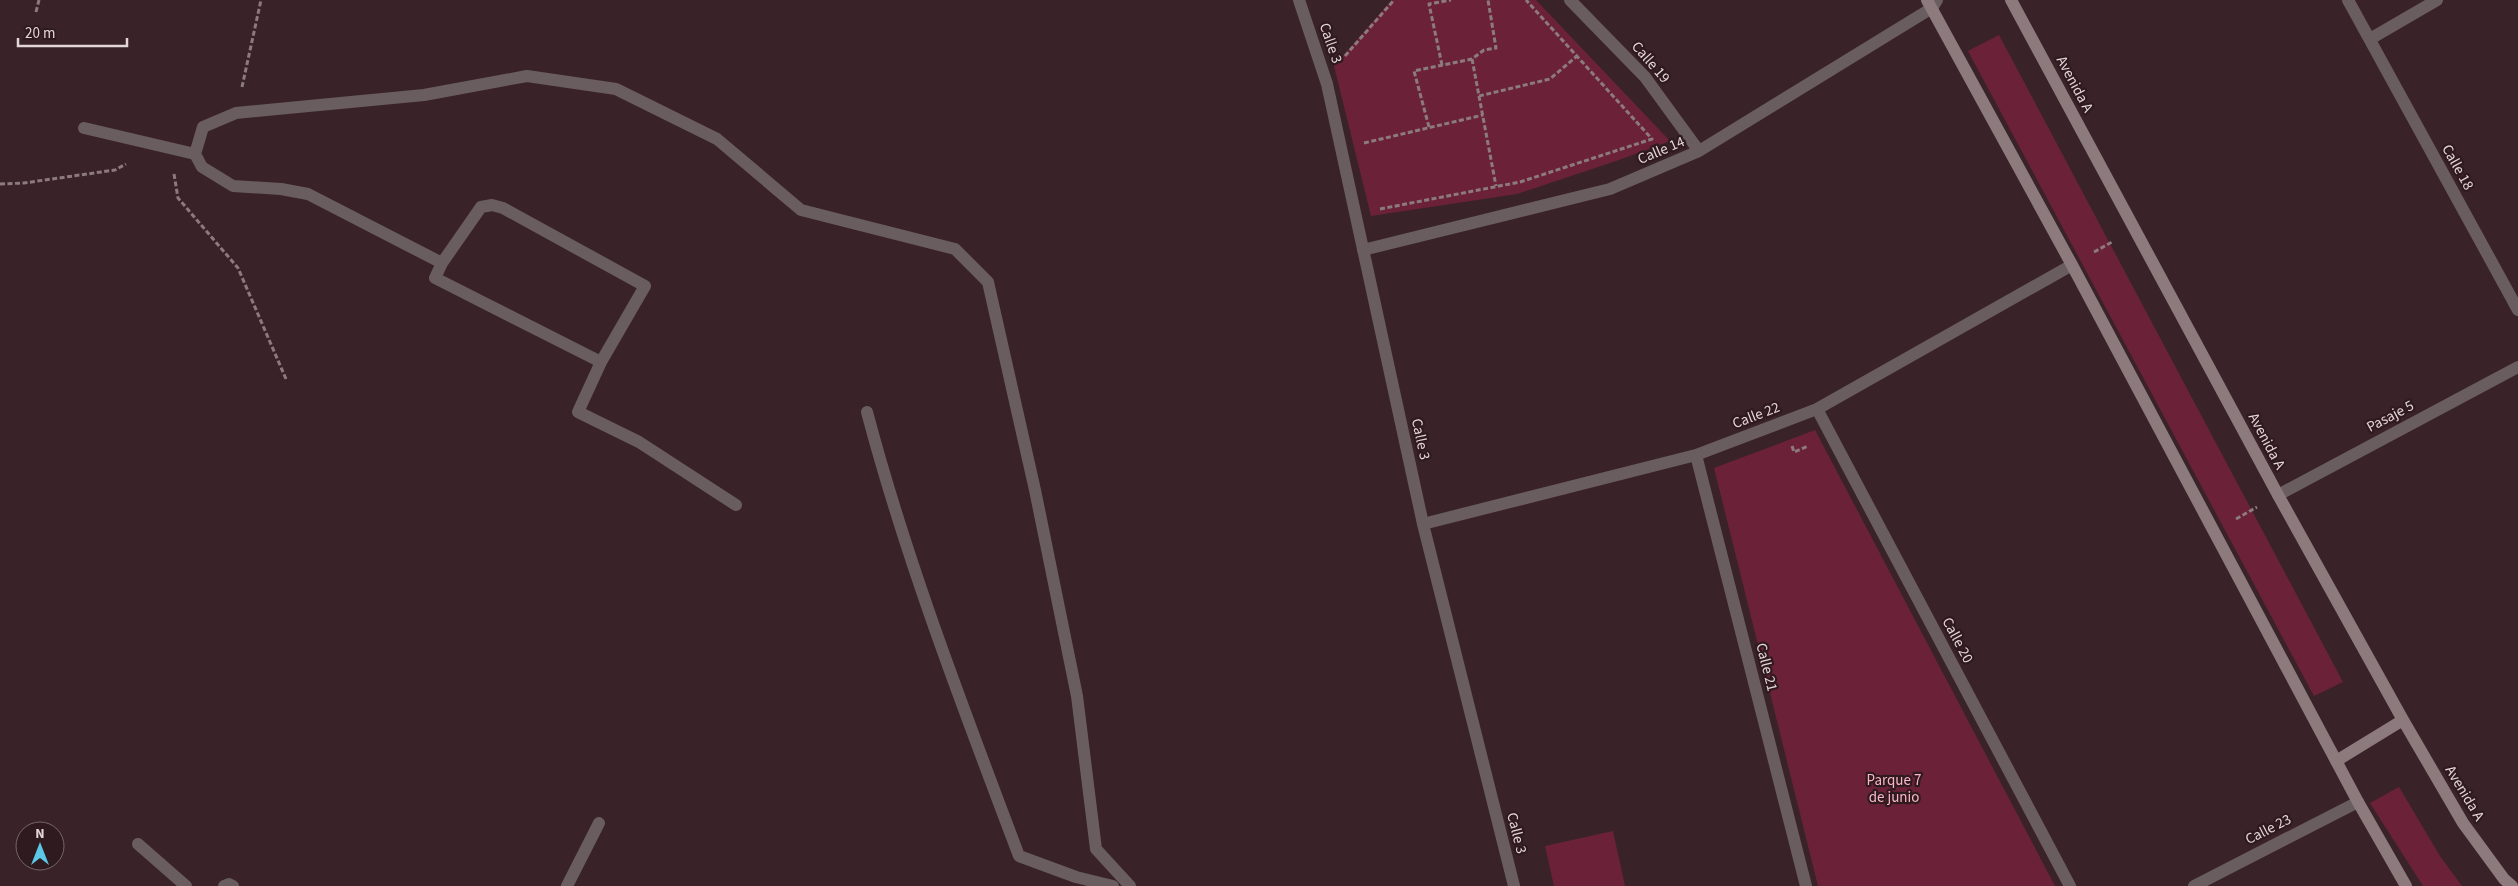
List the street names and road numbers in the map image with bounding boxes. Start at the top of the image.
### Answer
street label: Calle 3 [1314,20,1347,66]
street label: Calle 19 [1627,37,1675,88]
street label: Avenida A [2051,52,2099,117]
street label: Calle 14 [1634,131,1688,170]
street label: Calle 18 [2436,141,2479,194]
street label: Pasaje 5 [2363,395,2418,438]
street label: Calle 22 [1729,397,1783,434]
street label: Avenida A [2243,409,2291,474]
street label: Calle 3 [1406,417,1435,462]
street label: Calle 20 [1937,614,1978,667]
street label: Calle 21 [1750,641,1783,694]
street label: Avenida A [2440,762,2490,826]
street label: Calle 23 [2242,809,2295,850]
street label: Calle 3 [1501,810,1532,856]

